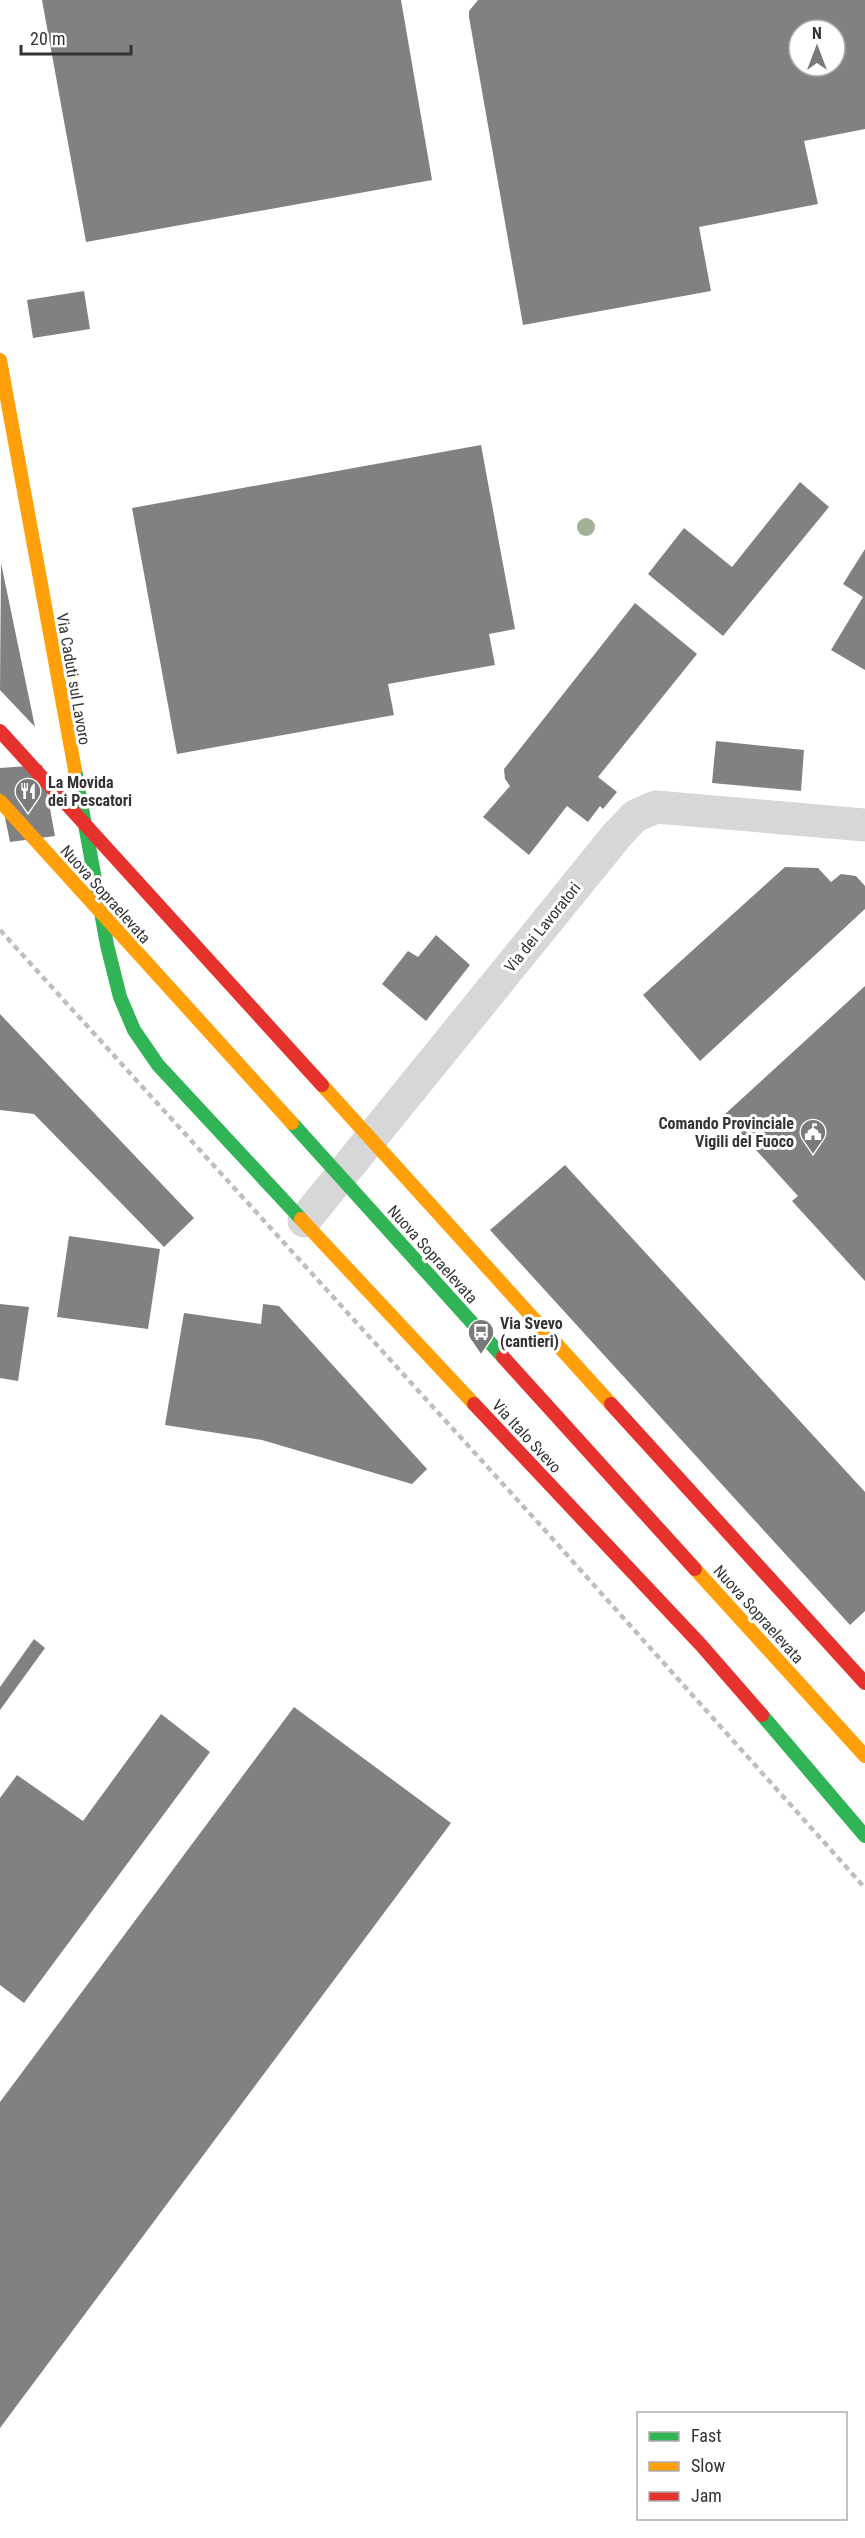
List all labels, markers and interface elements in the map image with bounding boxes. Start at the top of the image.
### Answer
scale bar [21,18,130,56]
north arrow [787,18,847,78]
text: N [812,24,822,43]
text: 20 m [30,28,65,49]
street label: Via Caduti sul Lavoro [53,612,94,746]
place label: La Movida dei Pescatori [48,773,132,810]
restaurant icon: La Movida dei Pescatori [13,776,43,814]
street label: Nuova Sopraelevata [57,841,155,947]
street label: Via dei Lavoratori [500,879,584,976]
place label: Comando Provinciale Vigili del Fuoco [658,1114,794,1151]
public building icon: Comando Provinciale Vigili del Fuoco [798,1117,828,1155]
street label: Nuova Sopraelevata [384,1201,482,1307]
place label: Via Svevo (cantieri) [500,1314,563,1351]
bus stop icon: Via Svevo (cantieri) [466,1317,496,1355]
street label: Via Italo Svevo [488,1396,565,1477]
street label: Nuova Sopraelevata [710,1561,808,1667]
legend [637,2412,847,2520]
text: Fast [691,2425,722,2446]
text: Slow [691,2455,726,2476]
text: Jam [691,2485,722,2506]

